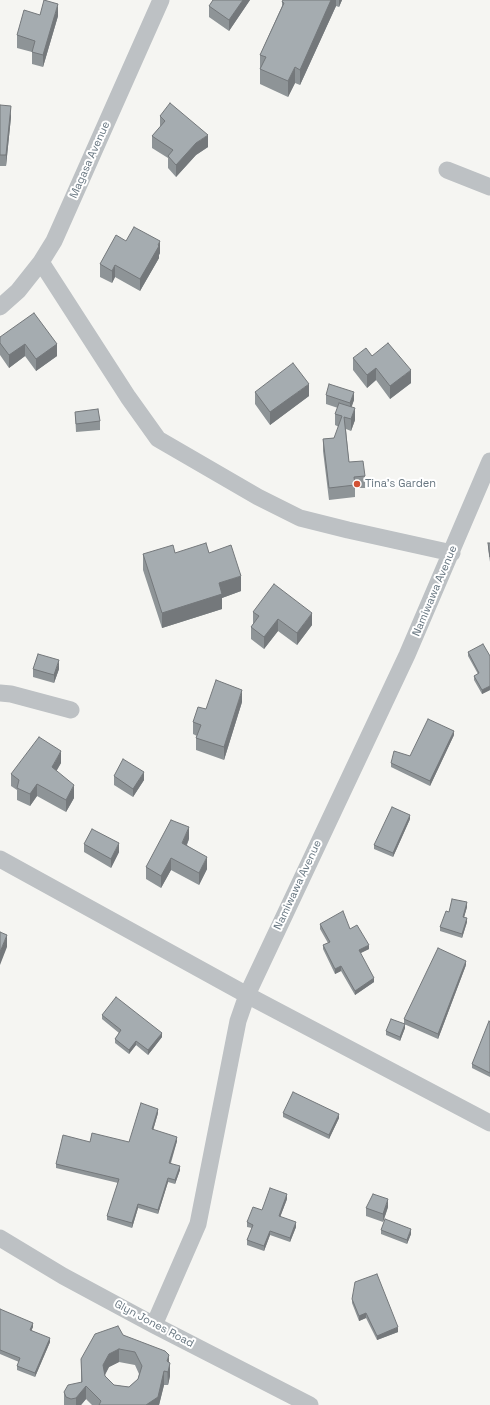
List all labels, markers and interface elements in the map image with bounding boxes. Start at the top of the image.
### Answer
street label: Magasa Avenue [67,119,113,201]
place label: Tina's Garden [365,477,436,491]
marker: Tina's Garden [352,479,362,489]
street label: Namiwawa Avenue [410,544,460,638]
street label: Namiwawa Avenue [271,838,325,932]
street label: Glyn Jones Road [112,1297,196,1351]

